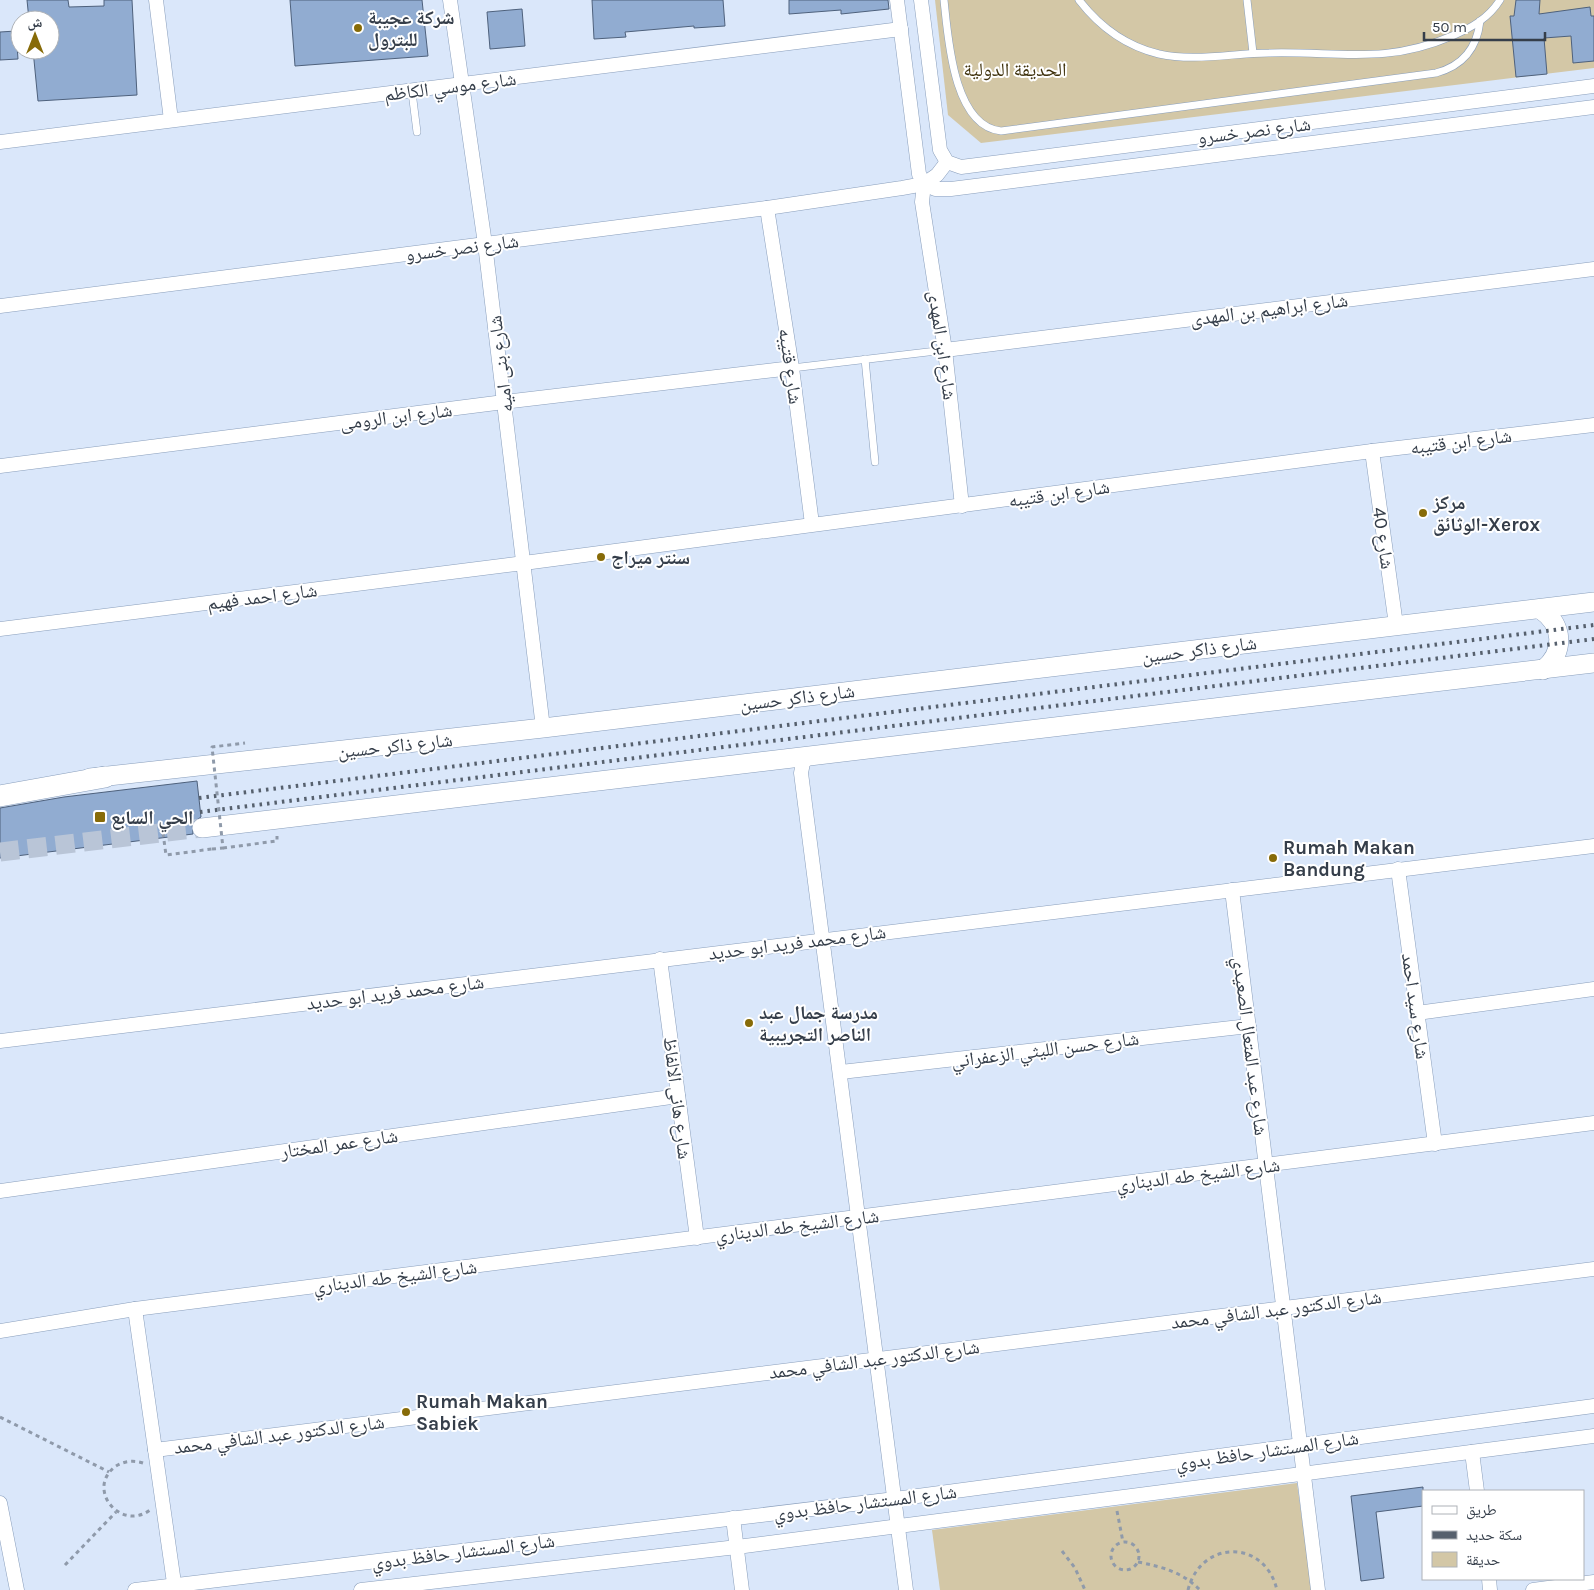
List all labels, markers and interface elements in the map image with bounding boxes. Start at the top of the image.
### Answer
place label: شركة عجيبة للبترول [368,7,454,51]
north arrow [10,10,60,60]
scale bar [1424,10,1545,42]
text: ش [28,14,43,31]
text: 50 m [1432,18,1467,36]
marker: شركة عجيبة للبترول [352,22,364,34]
park label: الحديقة الدولية [963,59,1067,81]
street label: شارع موسي الكاظم [383,68,518,110]
street label: شارع نصر خسرو [1196,113,1312,149]
street label: شارع نصر خسرو [404,230,520,266]
street label: شارع ابن المهدى [923,289,961,401]
street label: شارع ابراهيم بن المهدى [1189,289,1349,332]
street label: شارع بنى اميه [484,314,518,414]
street label: شارع قتيبه [774,327,806,406]
street label: شارع ابن الرومى [339,399,453,435]
street label: شارع ابن قتيبه [1409,425,1513,459]
street label: شارع ابن قتيبه [1007,476,1111,512]
place label: مركز الوثائق-Xerox [1432,492,1540,536]
street label: شارع 40 [1368,506,1398,571]
marker: مركز الوثائق-Xerox [1417,507,1429,519]
place label: سنتر ميراج [611,547,690,569]
marker: سنتر ميراج [595,551,607,563]
street label: شارع احمد فهيم [206,579,319,616]
street label: شارع ذاكر حسين [1140,632,1258,668]
street label: شارع ذاكر حسين [738,680,856,716]
street label: شارع ذاكر حسين [336,729,454,763]
place label: الحي السابع [111,807,193,833]
marker: الحي السابع [93,810,107,824]
place label: Rumah Makan Bandung [1283,837,1415,881]
marker: Rumah Makan Bandung [1267,852,1279,864]
street label: شارع محمد فريد ابو حديد [707,921,887,965]
street label: شارع سيد احمد [1397,952,1433,1061]
street label: شارع عبد المتعال الصعيدي [1224,956,1272,1137]
street label: شارع محمد فريد ابو حديد [305,971,485,1015]
place label: مدرسة جمال عبد الناصر التجريبية [759,1002,878,1046]
marker: مدرسة جمال عبد الناصر التجريبية [743,1017,755,1029]
street label: شارع حسن الليثي الزعفراني [950,1028,1141,1076]
street label: شارع هانى الالفاظ [659,1036,695,1161]
street label: شارع عمر المختار [278,1125,399,1163]
street label: شارع الشيخ طه الديناري [1115,1154,1282,1200]
street label: شارع الشيخ طه الديناري [714,1205,881,1251]
street label: شارع الشيخ طه الديناري [312,1256,479,1302]
street label: شارع الدكتور عبد الشافي محمد [1170,1286,1383,1338]
street label: شارع الدكتور عبد الشافي محمد [768,1336,981,1388]
place label: Rumah Makan Sabiek [416,1391,548,1435]
marker: Rumah Makan Sabiek [400,1406,412,1418]
street label: شارع الدكتور عبد الشافي محمد [173,1411,386,1463]
street label: شارع المستشار حافظ بدوي [1174,1427,1361,1479]
street label: شارع المستشار حافظ بدوي [772,1481,959,1529]
legend [1422,1490,1584,1580]
text: طريق [1466,1501,1497,1520]
text: سكة حديد [1466,1526,1522,1544]
street label: شارع المستشار حافظ بدوي [370,1530,557,1578]
text: حديقة [1466,1551,1501,1569]

